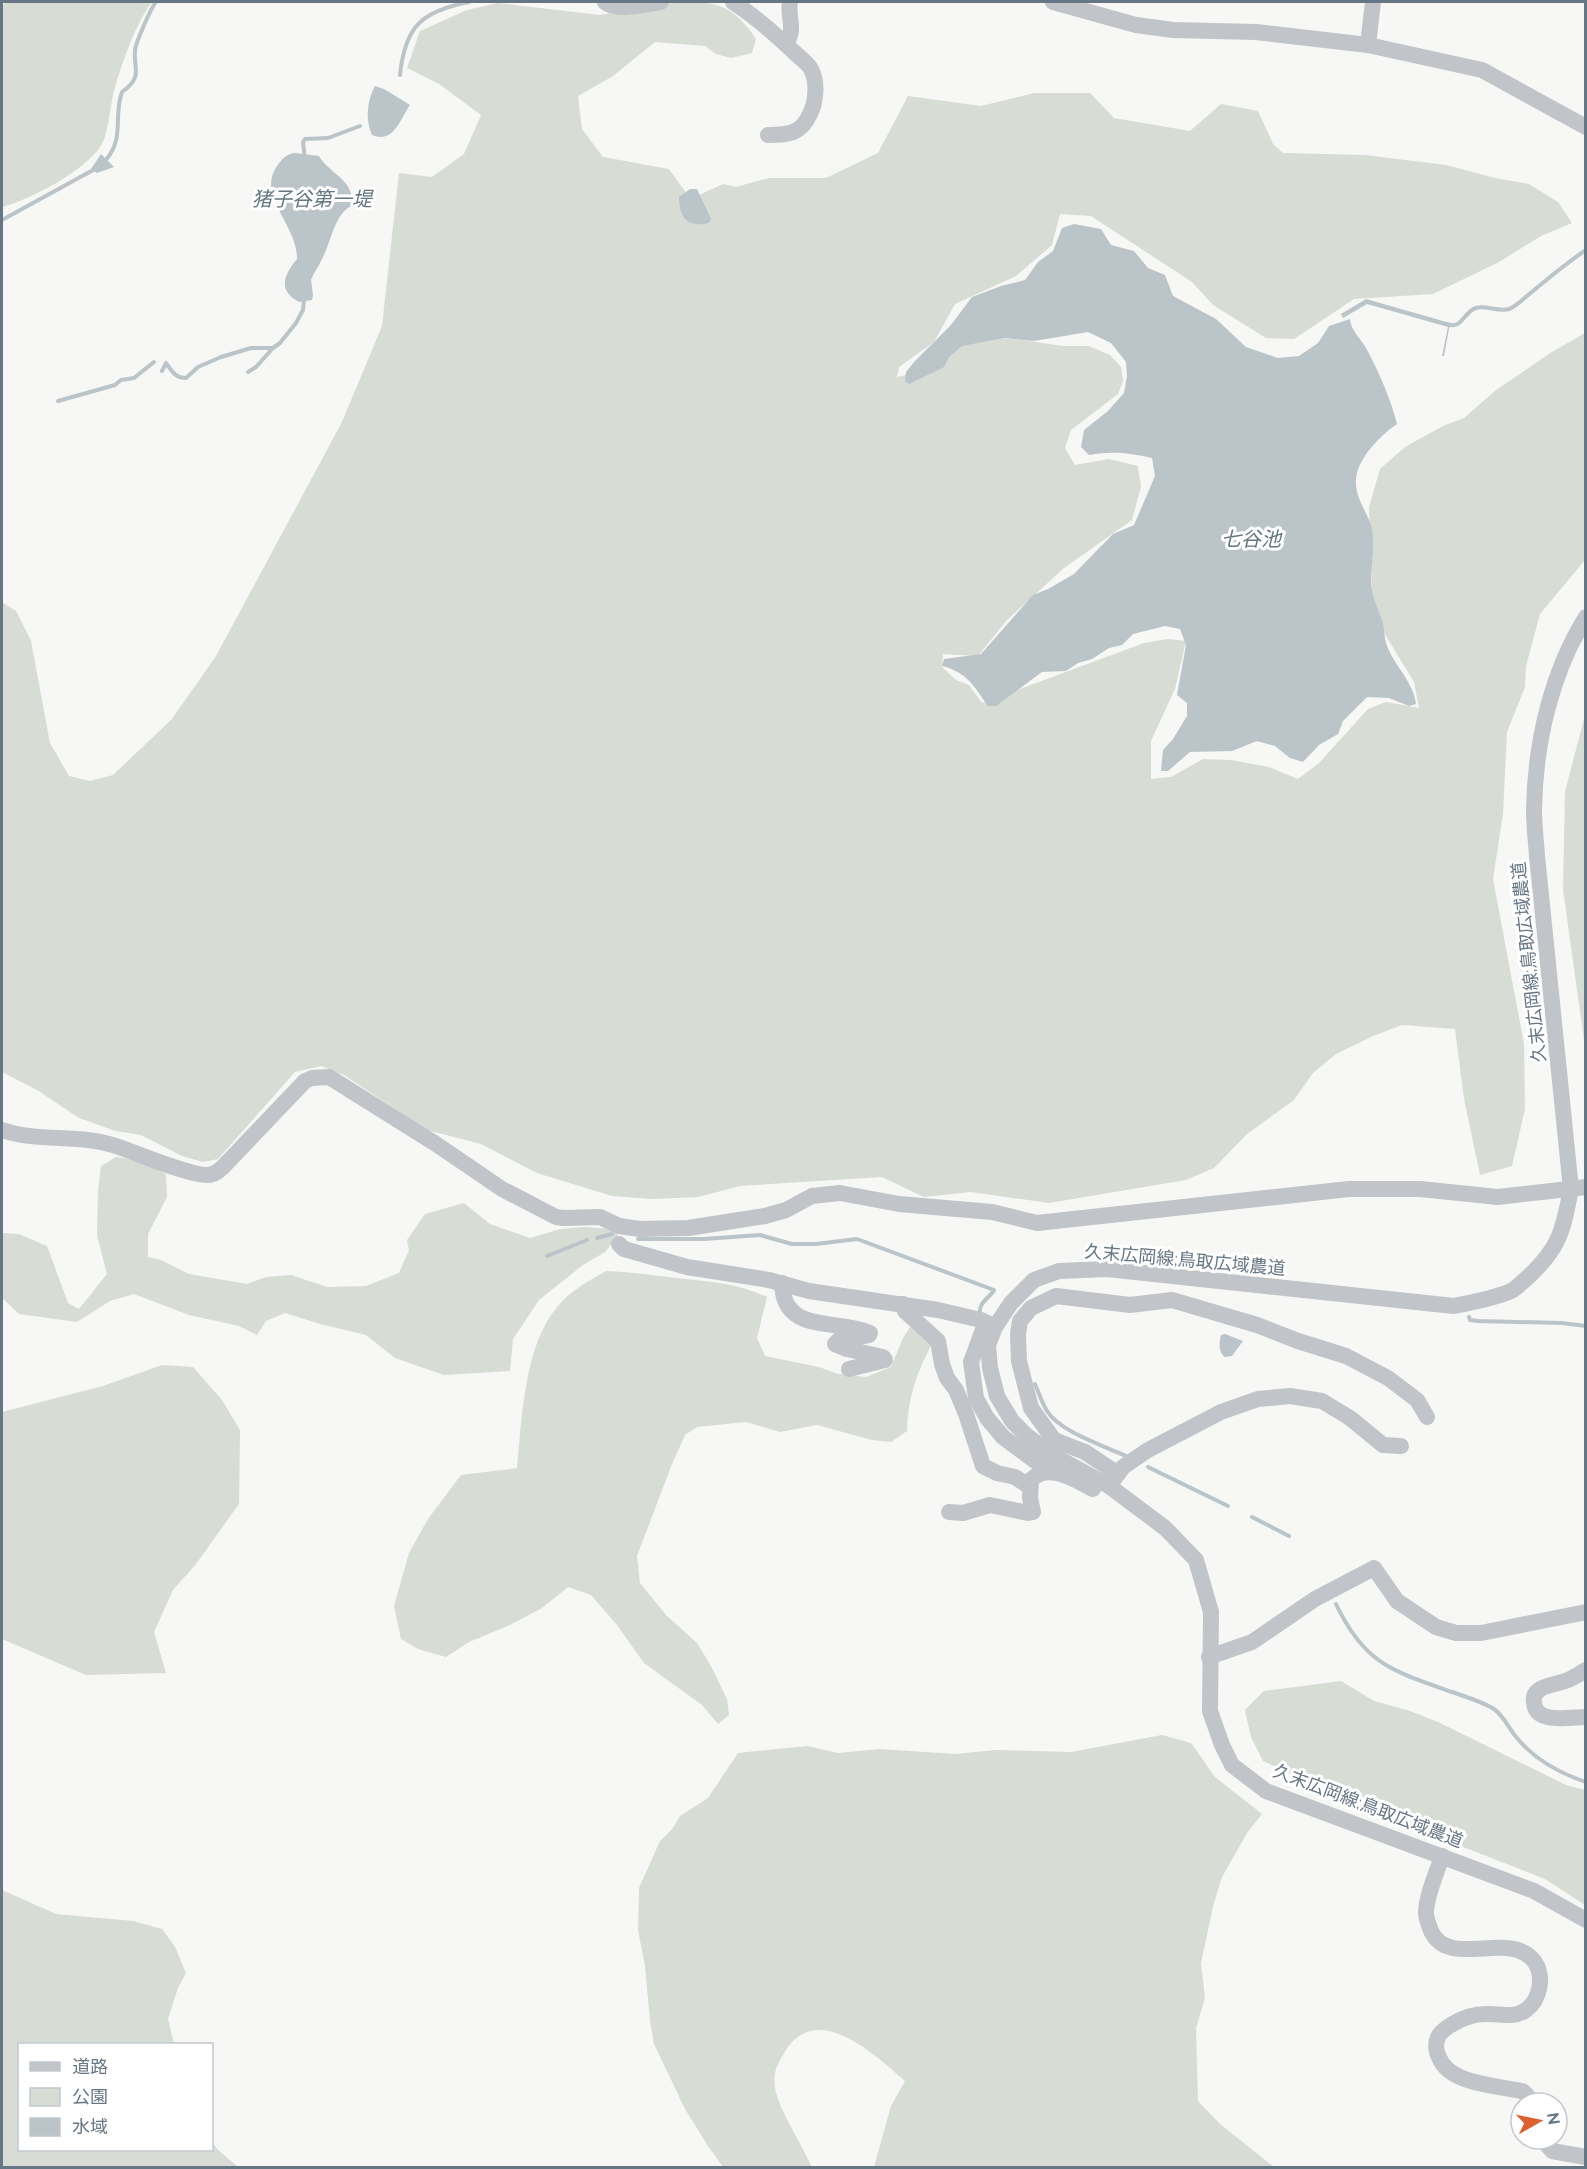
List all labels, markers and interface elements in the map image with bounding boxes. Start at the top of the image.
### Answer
water label: 猪子谷第一堤 [252,187,374,211]
water label: 七谷池 [1221,527,1283,551]
street label: 久末広岡線;鳥取広域農道 [1508,861,1549,1063]
street label: 久末広岡線;鳥取広域農道 [1084,1240,1286,1279]
street label: 久末広岡線;鳥取広域農道 [1270,1760,1466,1851]
legend [18,2043,213,2151]
text: 道路 [72,2056,108,2077]
text: 公園 [72,2086,108,2107]
north arrow [1509,2091,1569,2151]
text: N [1543,2111,1564,2126]
text: 水域 [72,2116,108,2137]

